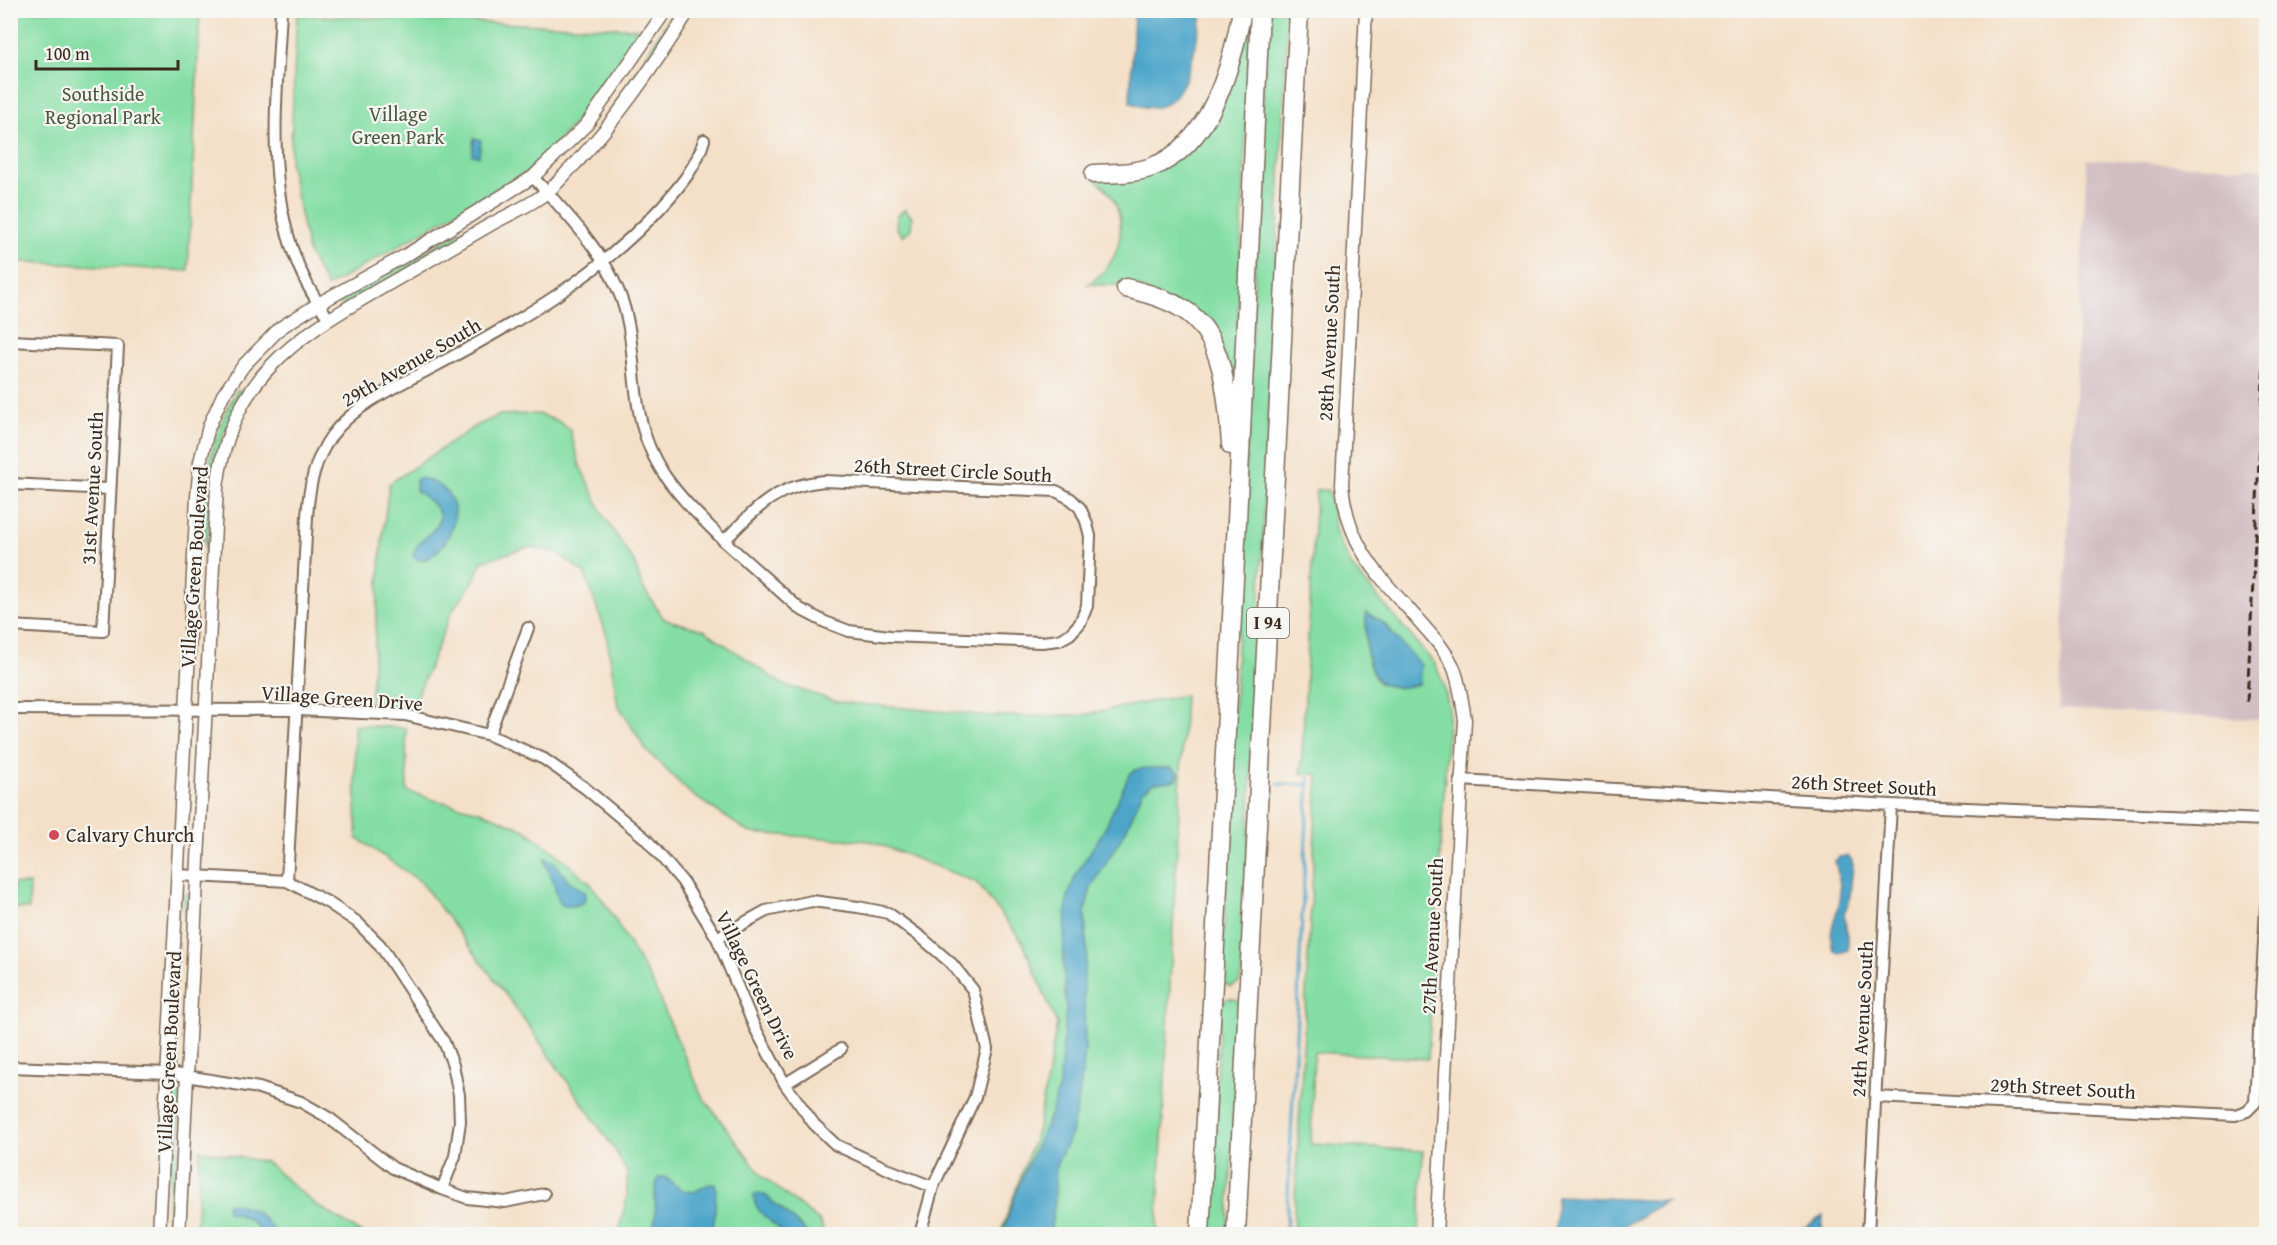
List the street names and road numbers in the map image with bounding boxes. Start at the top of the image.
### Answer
street label: 28th Avenue South [1310,264,1347,422]
street label: 29th Avenue South [336,310,486,413]
street label: 31st Avenue South [73,411,110,565]
street label: 26th Street Circle South [853,450,1053,489]
street label: Village Green Boulevard [172,465,215,669]
road number: I 94 [1247,608,1289,638]
street label: Village Green Drive [260,677,424,718]
street label: 26th Street South [1790,766,1938,803]
street label: 27th Avenue South [1413,857,1450,1015]
street label: Village Green Drive [709,906,806,1064]
street label: 24th Avenue South [1843,940,1880,1098]
street label: Village Green Boulevard [149,950,188,1154]
street label: 29th Street South [1989,1069,2137,1106]

